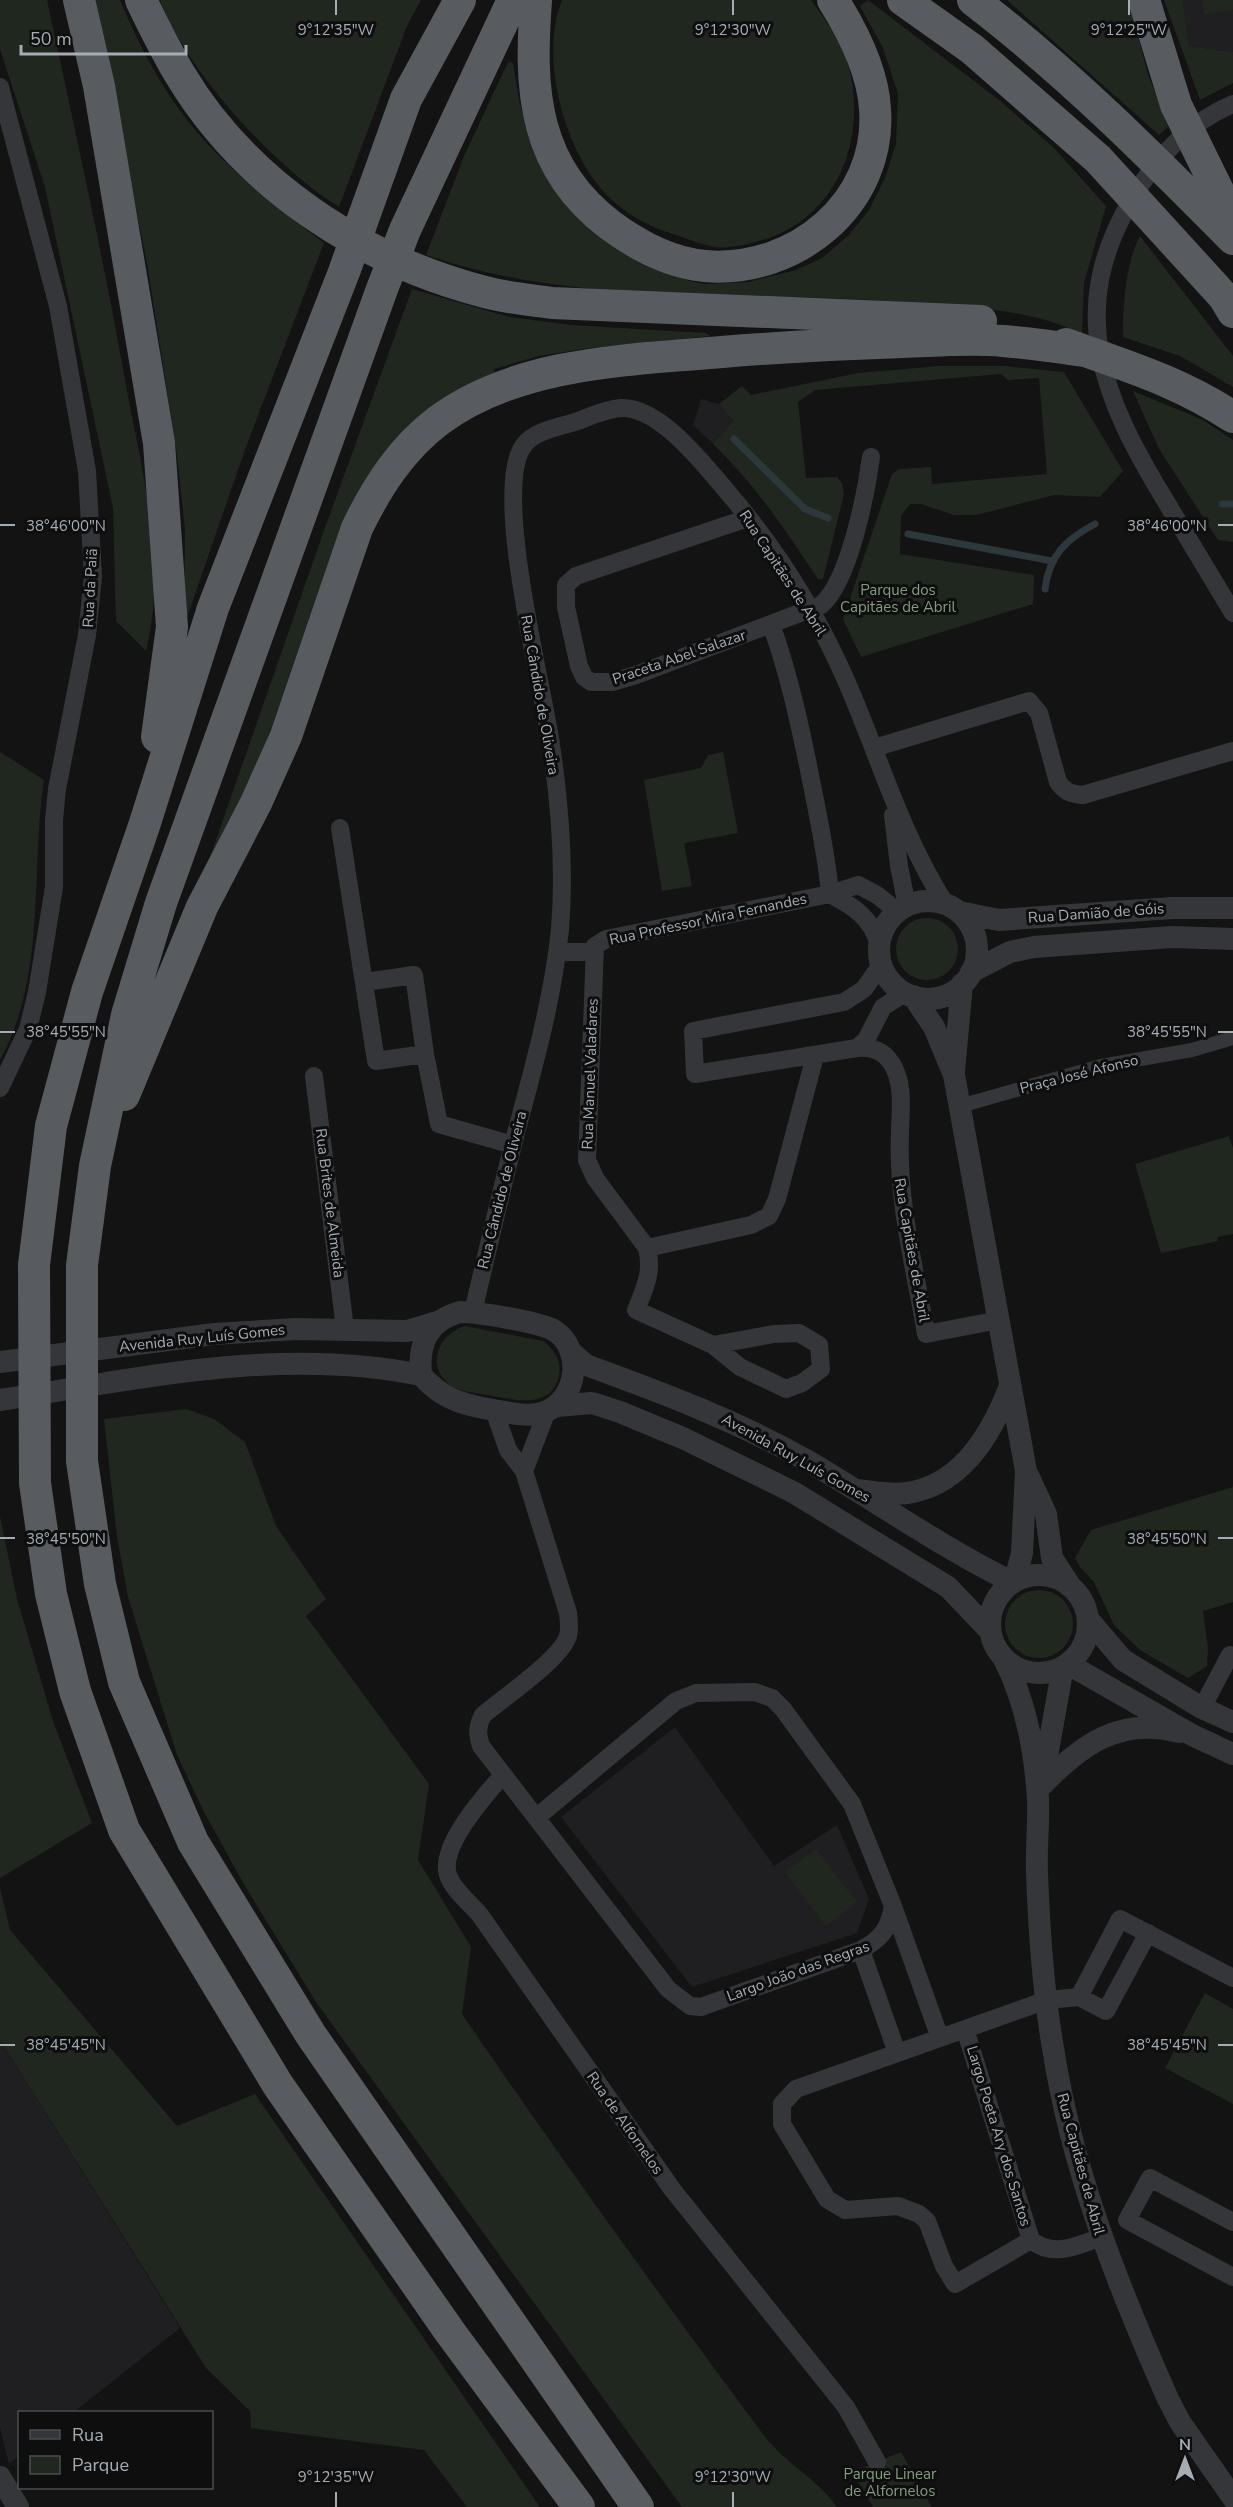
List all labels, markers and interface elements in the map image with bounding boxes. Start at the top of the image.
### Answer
scale bar [21,18,186,56]
text: 9°12'35"W [298,20,375,40]
text: 9°12'30"W [695,20,772,40]
text: 9°12'25"W [1091,20,1168,40]
text: 50 m [30,27,72,51]
street label: Rua Capitães de Abril [735,506,831,640]
text: 38°46'00"N [26,516,106,536]
text: 38°46'00"N [1127,516,1207,536]
street label: Rua da Paiã [78,548,102,628]
park label: Parque dos Capitães de Abril [840,580,956,617]
street label: Rua Cândido de Oliveira [516,613,564,777]
street label: Praceta Abel Salazar [609,625,749,689]
street label: Rua Professor Mira Fernandes [607,888,809,950]
street label: Rua Damião de Góis [1027,898,1165,928]
street label: Rua Manuel Valadares [577,998,603,1150]
text: 38°45'55"N [26,1022,106,1042]
text: 38°45'55"N [1127,1022,1207,1042]
street label: Praça José Afonso [1018,1050,1140,1098]
street label: Rua Cândido de Oliveira [473,1109,531,1271]
street label: Rua Brites de Almeida [311,1127,349,1279]
street label: Rua Capitães de Abril [889,1176,935,1324]
street label: Avenida Ruy Luís Gomes [118,1319,286,1357]
street label: Avenida Ruy Luís Gomes [718,1409,874,1507]
text: 38°45'50"N [26,1529,106,1549]
text: 38°45'50"N [1127,1529,1207,1549]
street label: Largo João das Regras [724,1936,872,2006]
text: 38°45'45"N [26,2035,106,2055]
text: 38°45'45"N [1127,2035,1207,2055]
street label: Largo Poeta Ary dos Santos [962,2043,1036,2229]
street label: Rua de Alfornelos [582,2068,668,2178]
street label: Rua Capitães de Abril [1052,2091,1110,2238]
legend [18,2411,213,2489]
text: Rua [72,2423,104,2447]
north arrow [1155,2429,1215,2489]
text: N [1179,2434,1191,2456]
text: Parque [72,2453,129,2477]
park label: Parque Linear de Alfornelos [844,2464,937,2501]
text: 9°12'35"W [298,2467,375,2487]
text: 9°12'30"W [695,2467,772,2487]

